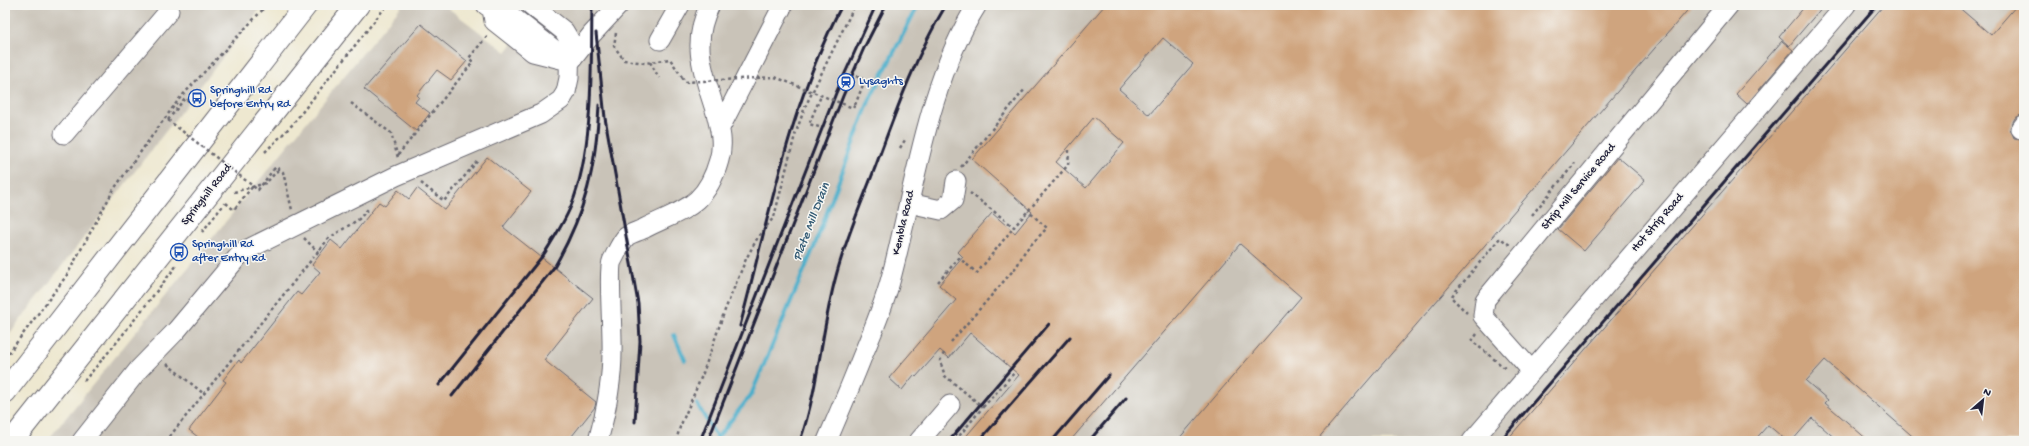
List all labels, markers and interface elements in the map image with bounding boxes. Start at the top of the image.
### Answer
station icon: Lysaghts [836,72,856,92]
place label: Lysaghts [859,75,904,89]
place label: Springhill Rd before Entry Rd [210,84,291,112]
bus stop icon: Springhill Rd before Entry Rd [187,88,207,108]
street label: Strip Mill Service Road [1539,140,1620,233]
street label: Springhill Road [179,161,236,229]
water label: Plate Mill Drain [790,180,834,263]
street label: Kembla Road [890,188,918,257]
street label: Hot Strip Road [1629,190,1688,255]
place label: Springhill Rd after Entry Rd [192,238,266,266]
bus stop icon: Springhill Rd after Entry Rd [169,242,189,262]
north arrow [1963,380,2003,420]
text: N [1981,386,1993,400]

